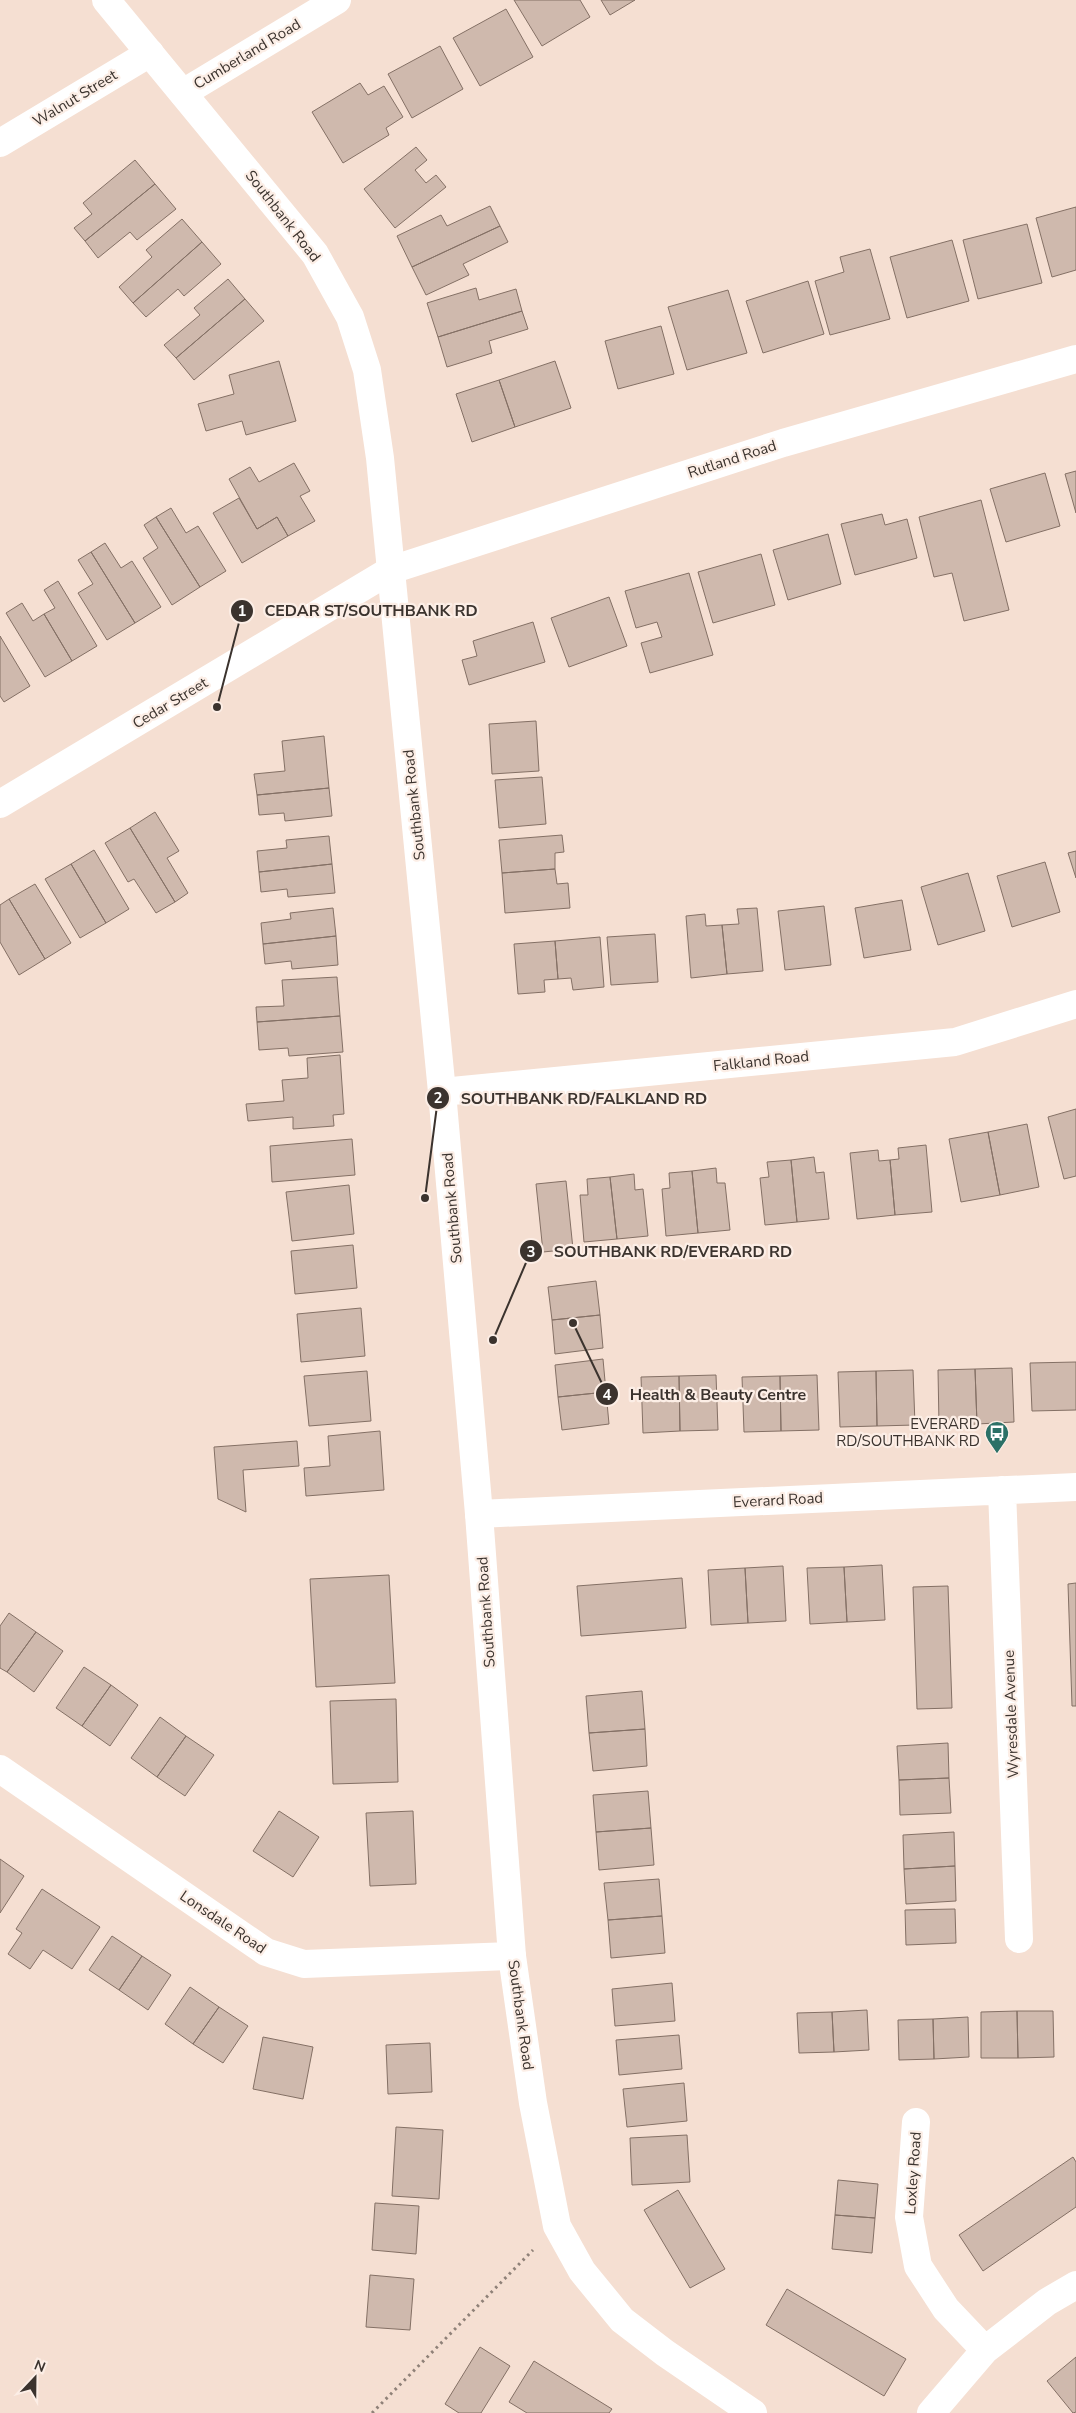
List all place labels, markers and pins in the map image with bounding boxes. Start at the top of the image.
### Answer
callout: CEDAR ST/SOUTHBANK RD [229,595,488,626]
callout: SOUTHBANK RD/FALKLAND RD [425,1083,717,1114]
callout: SOUTHBANK RD/EVERARD RD [519,1236,802,1267]
callout: Health & Beauty Centre [594,1379,816,1410]
place label: EVERARD RD/SOUTHBANK RD [836,1414,980,1451]
bus stop icon: EVERARD RD/SOUTHBANK RD [984,1420,1010,1454]

